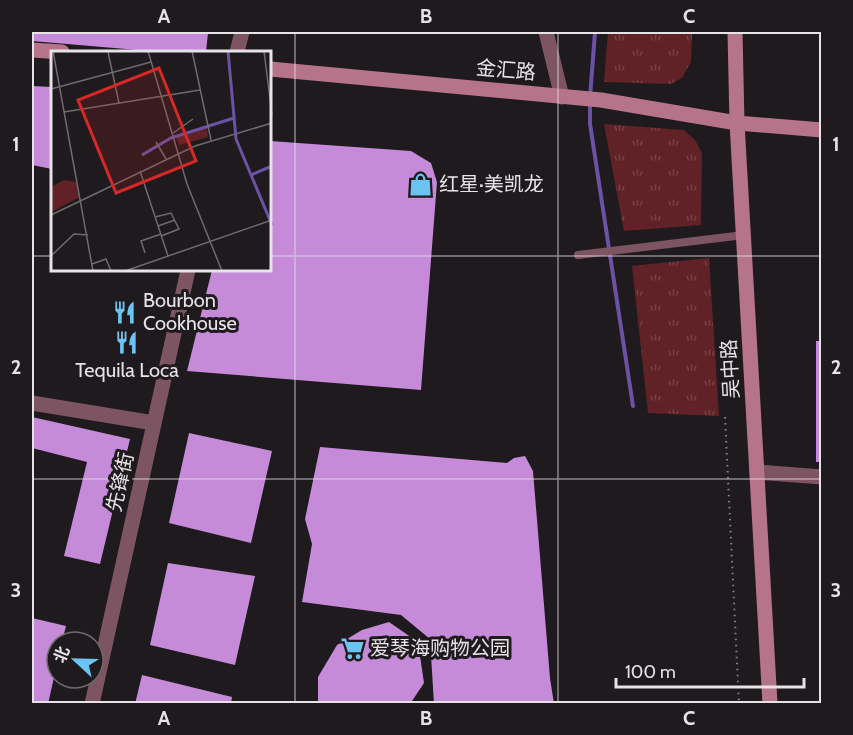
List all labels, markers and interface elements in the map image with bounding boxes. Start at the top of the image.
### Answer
text: A [158,4,171,28]
text: B [420,4,432,28]
text: C [683,4,695,28]
inset map [51,51,272,272]
street label: 金汇路 [475,55,537,85]
text: 1 [12,132,20,156]
text: 1 [832,132,840,156]
shop icon: 红星·美凯龙 [408,171,434,197]
place label: 红星·美凯龙 [439,172,544,196]
place label: Bourbon Cookhouse [143,288,237,335]
restaurant icon: Bourbon Cookhouse [112,299,138,325]
restaurant icon: Tequila Loca [114,329,140,355]
street label: 吴中路 [716,338,744,400]
text: 2 [11,355,21,379]
text: 2 [831,355,841,379]
place label: Tequila Loca [75,358,179,382]
street label: 先锋街 [102,450,138,514]
text: 3 [11,578,21,602]
text: 3 [831,578,841,602]
north arrow [45,630,105,690]
supermarket icon: 爱琴海购物公园 [339,635,365,661]
place label: 爱琴海购物公园 [370,636,510,660]
text: 北 [50,644,73,666]
scale bar [616,651,804,689]
text: 100 m [625,661,676,683]
text: A [158,706,171,730]
text: B [420,706,432,730]
text: C [683,706,695,730]

